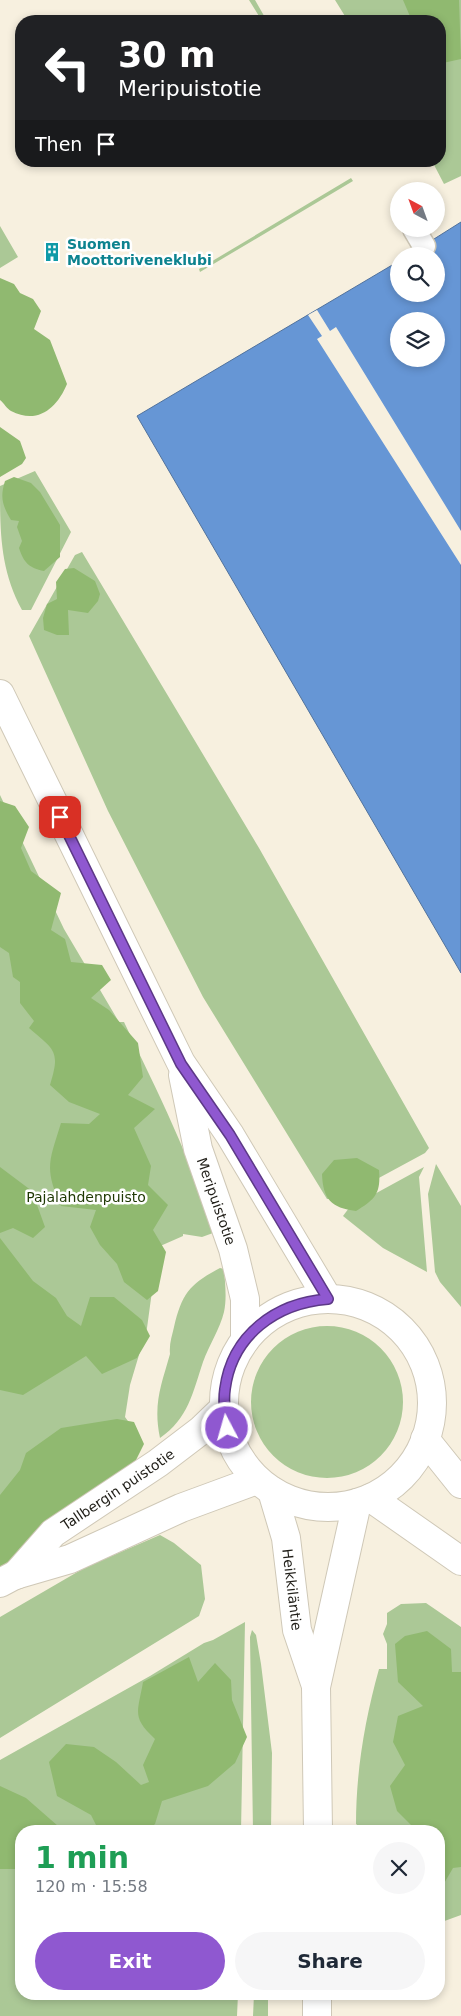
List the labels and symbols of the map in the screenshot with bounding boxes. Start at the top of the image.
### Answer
north arrow [390,182,445,238]
place label: Suomen Moottoriveneklubi [67,236,212,268]
building icon: Suomen Moottoriveneklubi [41,241,63,263]
pin [39,796,81,838]
street label: Meripuistotie [194,1156,239,1247]
park label: Pajalahdenpuisto [26,1189,146,1205]
position arrow [200,1401,252,1453]
street label: Tallbergin puistotie [57,1446,177,1534]
street label: Heikkiläntie [279,1548,305,1632]

